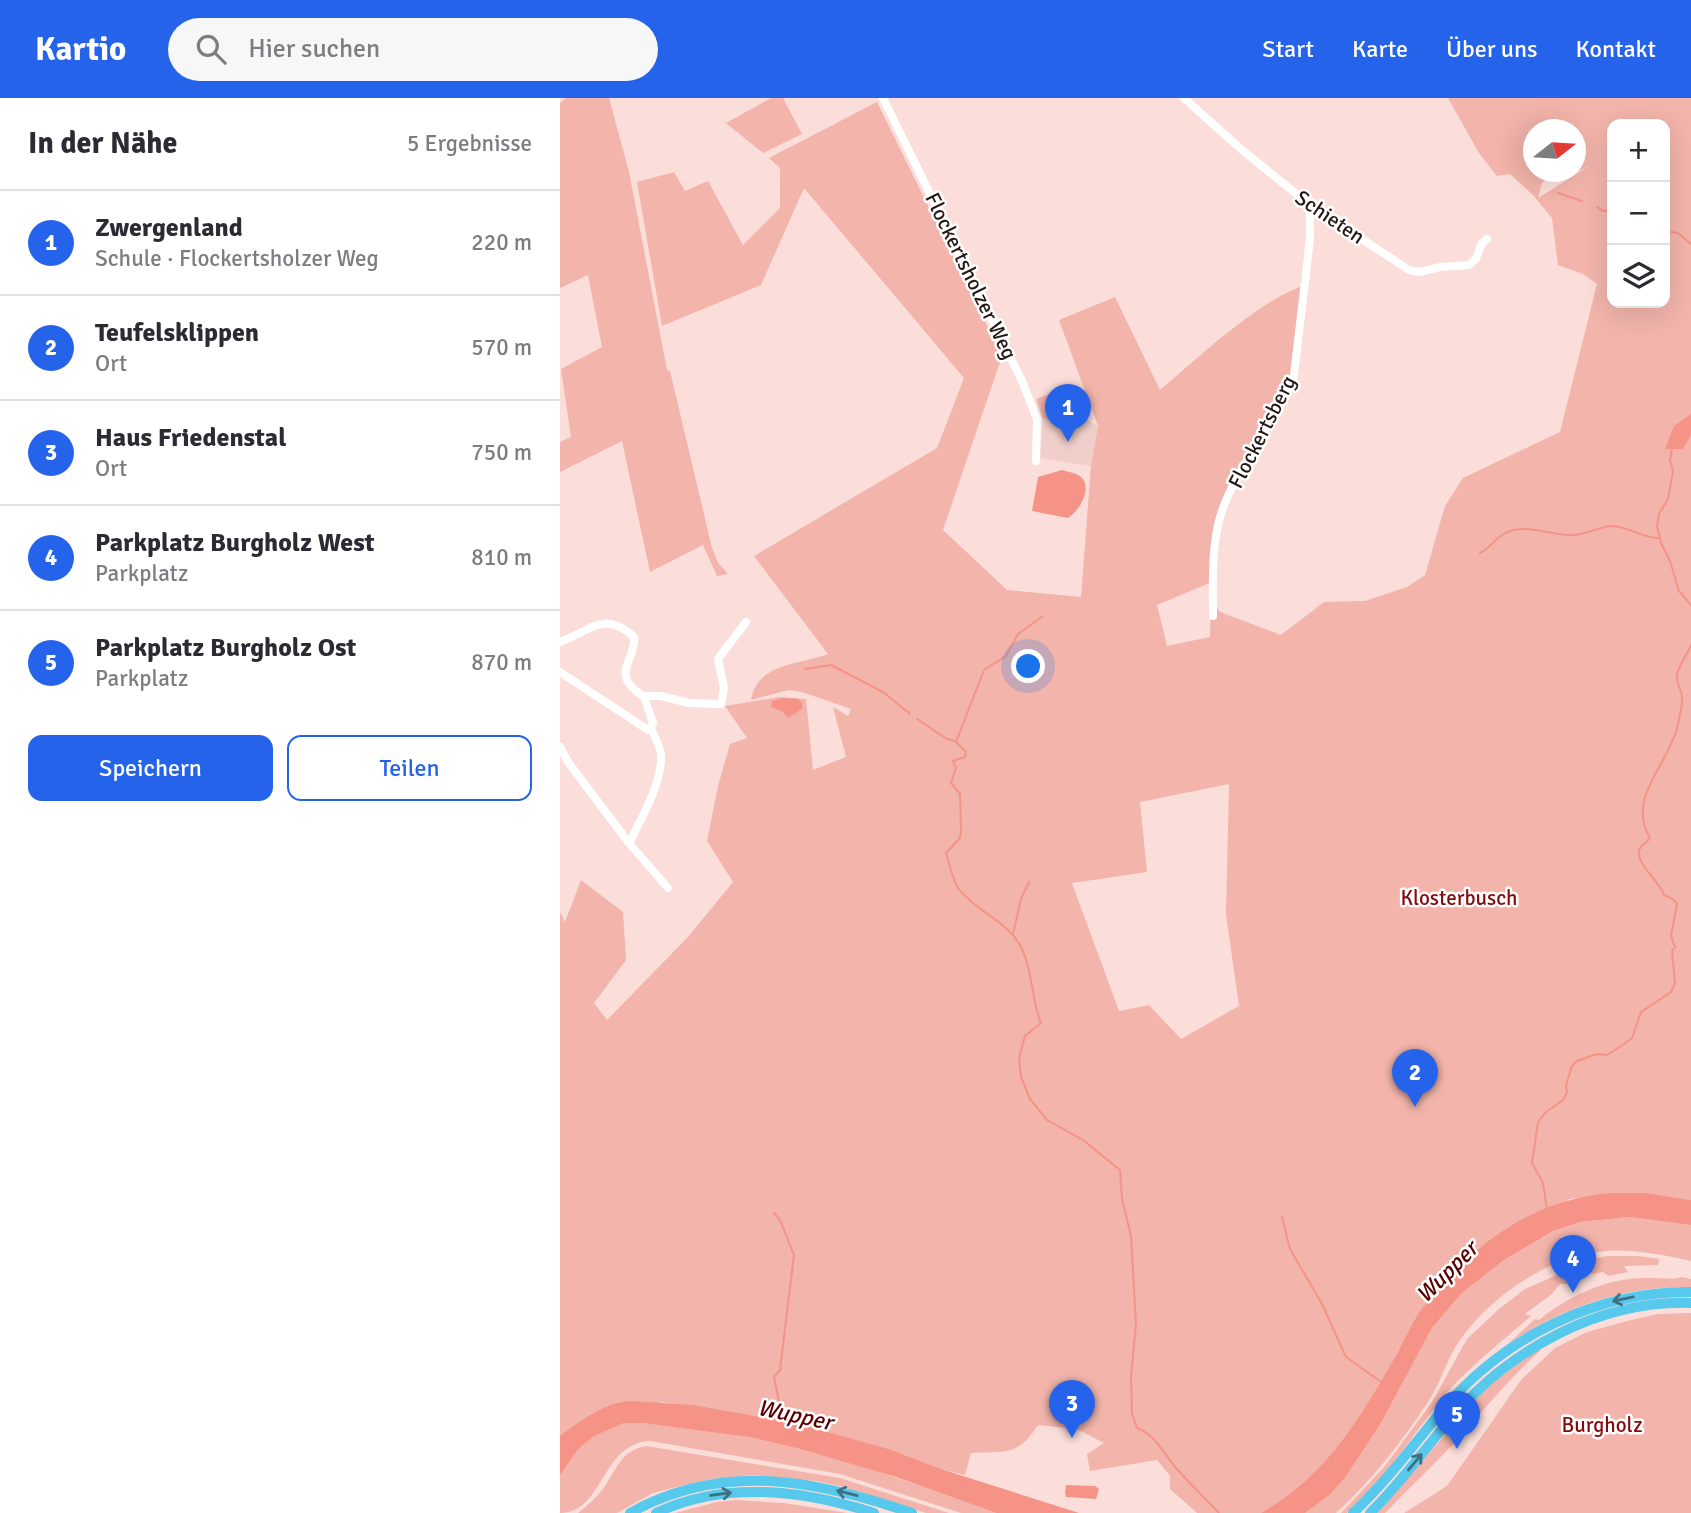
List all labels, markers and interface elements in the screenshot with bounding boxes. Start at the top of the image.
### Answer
search box [168,18,658,81]
text: Kartio [35,29,126,70]
icon: search [192,30,230,68]
text: Hier suchen [248,33,380,65]
text: Start [1262,34,1314,64]
text: Karte [1352,34,1408,64]
text: Über uns [1446,34,1538,64]
text: Kontakt [1576,34,1656,64]
north arrow [1523,119,1586,182]
map controls [1607,119,1670,308]
button: + [1607,119,1670,182]
text: In der Nähe [28,125,177,162]
text: 5 Ergebnisse [407,129,532,158]
button: − [1607,182,1670,245]
street label: Schieten [1290,184,1370,250]
street label: Flockertsholzer Weg [919,188,1023,364]
text: Zwergenland [95,212,243,244]
text: 1 [45,228,57,257]
text: 220 m [471,228,532,257]
text: Schule · Flockertsholzer Weg [95,244,379,273]
button: layers [1607,245,1670,308]
text: Teufelsklippen [95,317,259,349]
text: 2 [45,333,57,362]
text: 570 m [471,333,532,362]
text: Ort [95,349,127,378]
street label: Flockertsberg [1222,371,1302,493]
pin: 1 [1045,384,1091,442]
text: Haus Friedenstal [95,422,286,454]
text: 3 [45,438,57,467]
text: 750 m [471,438,532,467]
text: Ort [95,454,127,483]
text: Parkplatz Burgholz West [95,527,374,559]
text: 4 [45,543,57,572]
text: 810 m [471,543,532,572]
text: Parkplatz [95,559,188,588]
text: Parkplatz Burgholz Ost [95,632,356,664]
text: 5 [45,648,57,677]
text: 870 m [471,648,532,677]
your location [1011,649,1045,683]
text: Parkplatz [95,664,188,693]
button: Speichern [28,735,273,801]
button: Teilen [287,735,532,801]
park label: Klosterbusch [1400,885,1518,911]
pin: 2 [1392,1049,1438,1107]
water label: Wupper [1410,1232,1487,1309]
pin: 4 [1550,1235,1596,1293]
one-way arrow [1612,1293,1635,1307]
pin: 3 [1049,1380,1095,1438]
pin: 5 [1434,1391,1480,1449]
water label: Wupper [755,1393,838,1438]
park label: Burgholz [1561,1412,1643,1438]
one-way arrow [1408,1453,1423,1471]
one-way arrow [836,1486,859,1499]
one-way arrow [709,1488,732,1501]

